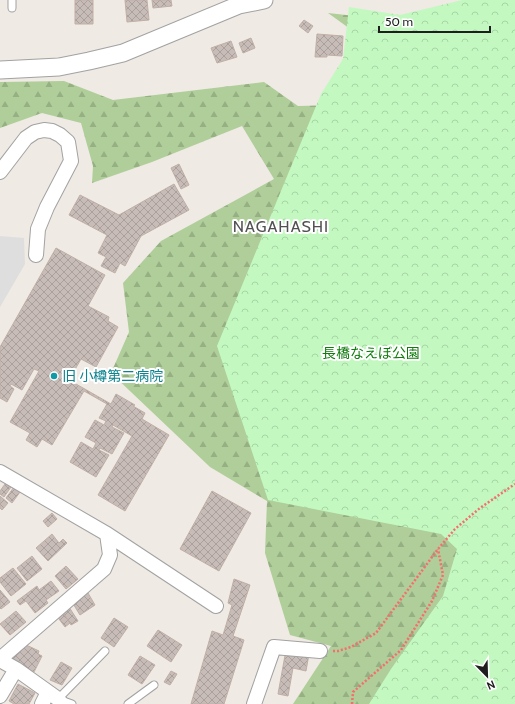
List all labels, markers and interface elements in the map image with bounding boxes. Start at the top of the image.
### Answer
scale bar [379,8,490,34]
text: 50 m [385,14,413,29]
district label: NAGAHASHI [233,217,329,236]
park label: 長橋なえぼ公園 [322,344,420,362]
place label: 旧 小樽第二病院 [62,367,163,385]
marker: 旧 小樽第二病院 [49,371,59,381]
north arrow [467,656,507,696]
text: N [485,677,497,693]

